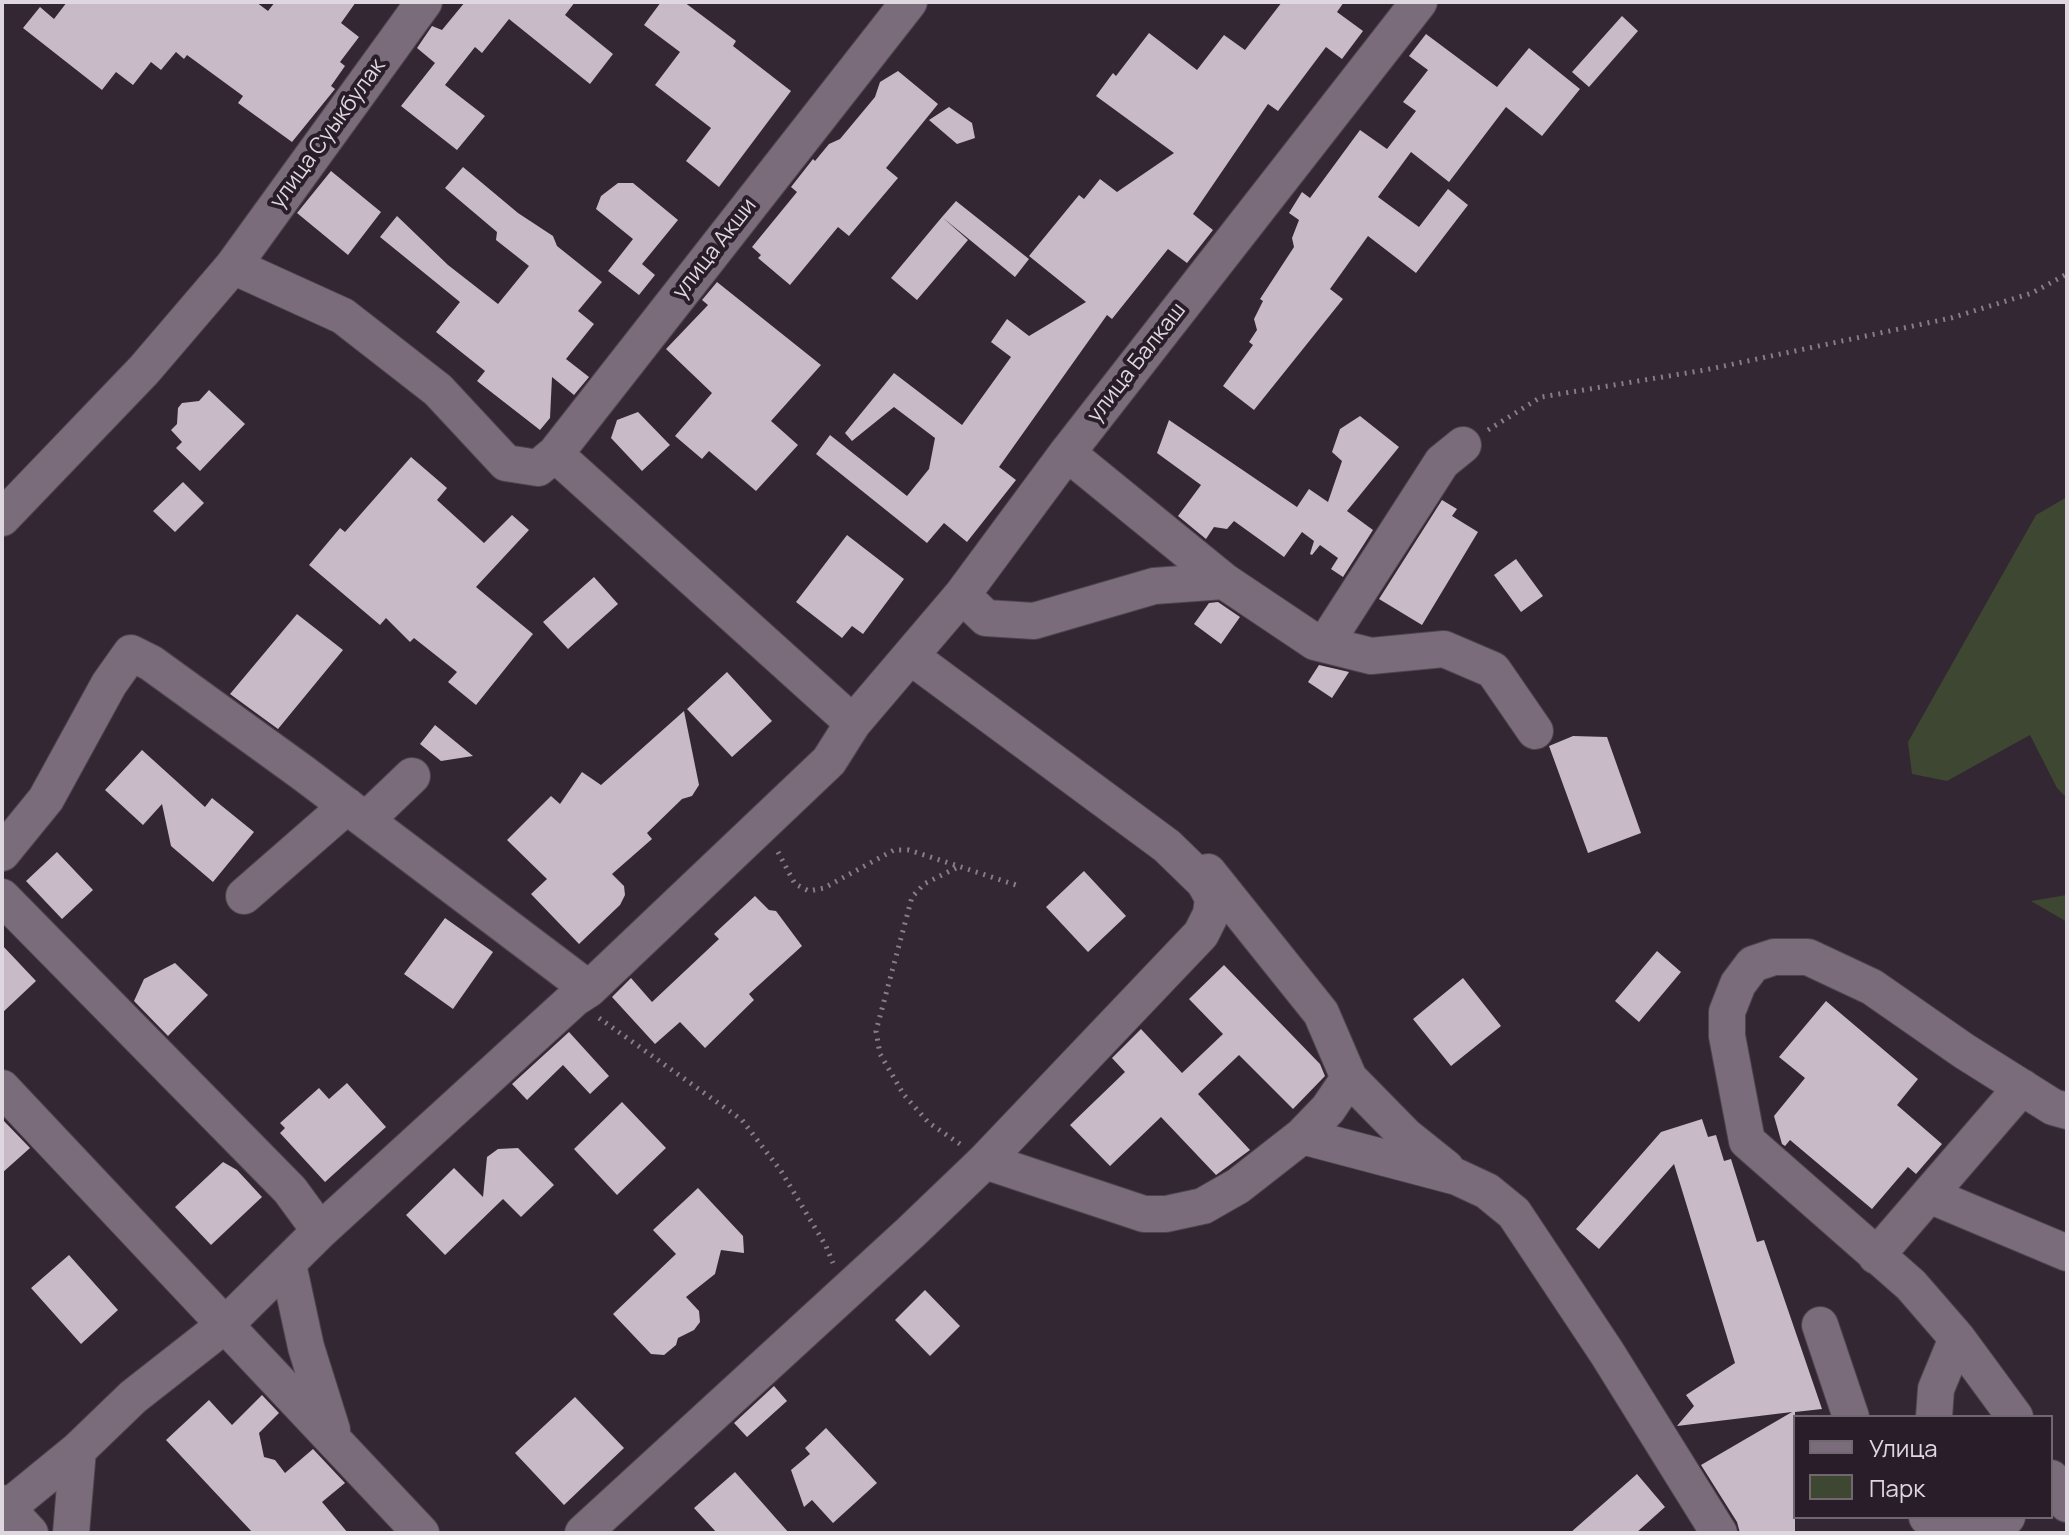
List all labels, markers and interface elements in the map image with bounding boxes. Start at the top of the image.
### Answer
street label: улица Суыкбулак [265,54,391,214]
street label: улица Акши [667,193,763,305]
street label: улица Балкаш [1082,298,1192,428]
legend [1793,1415,2053,1519]
text: Улица [1869,1431,1938,1464]
text: Парк [1869,1471,1925,1504]

